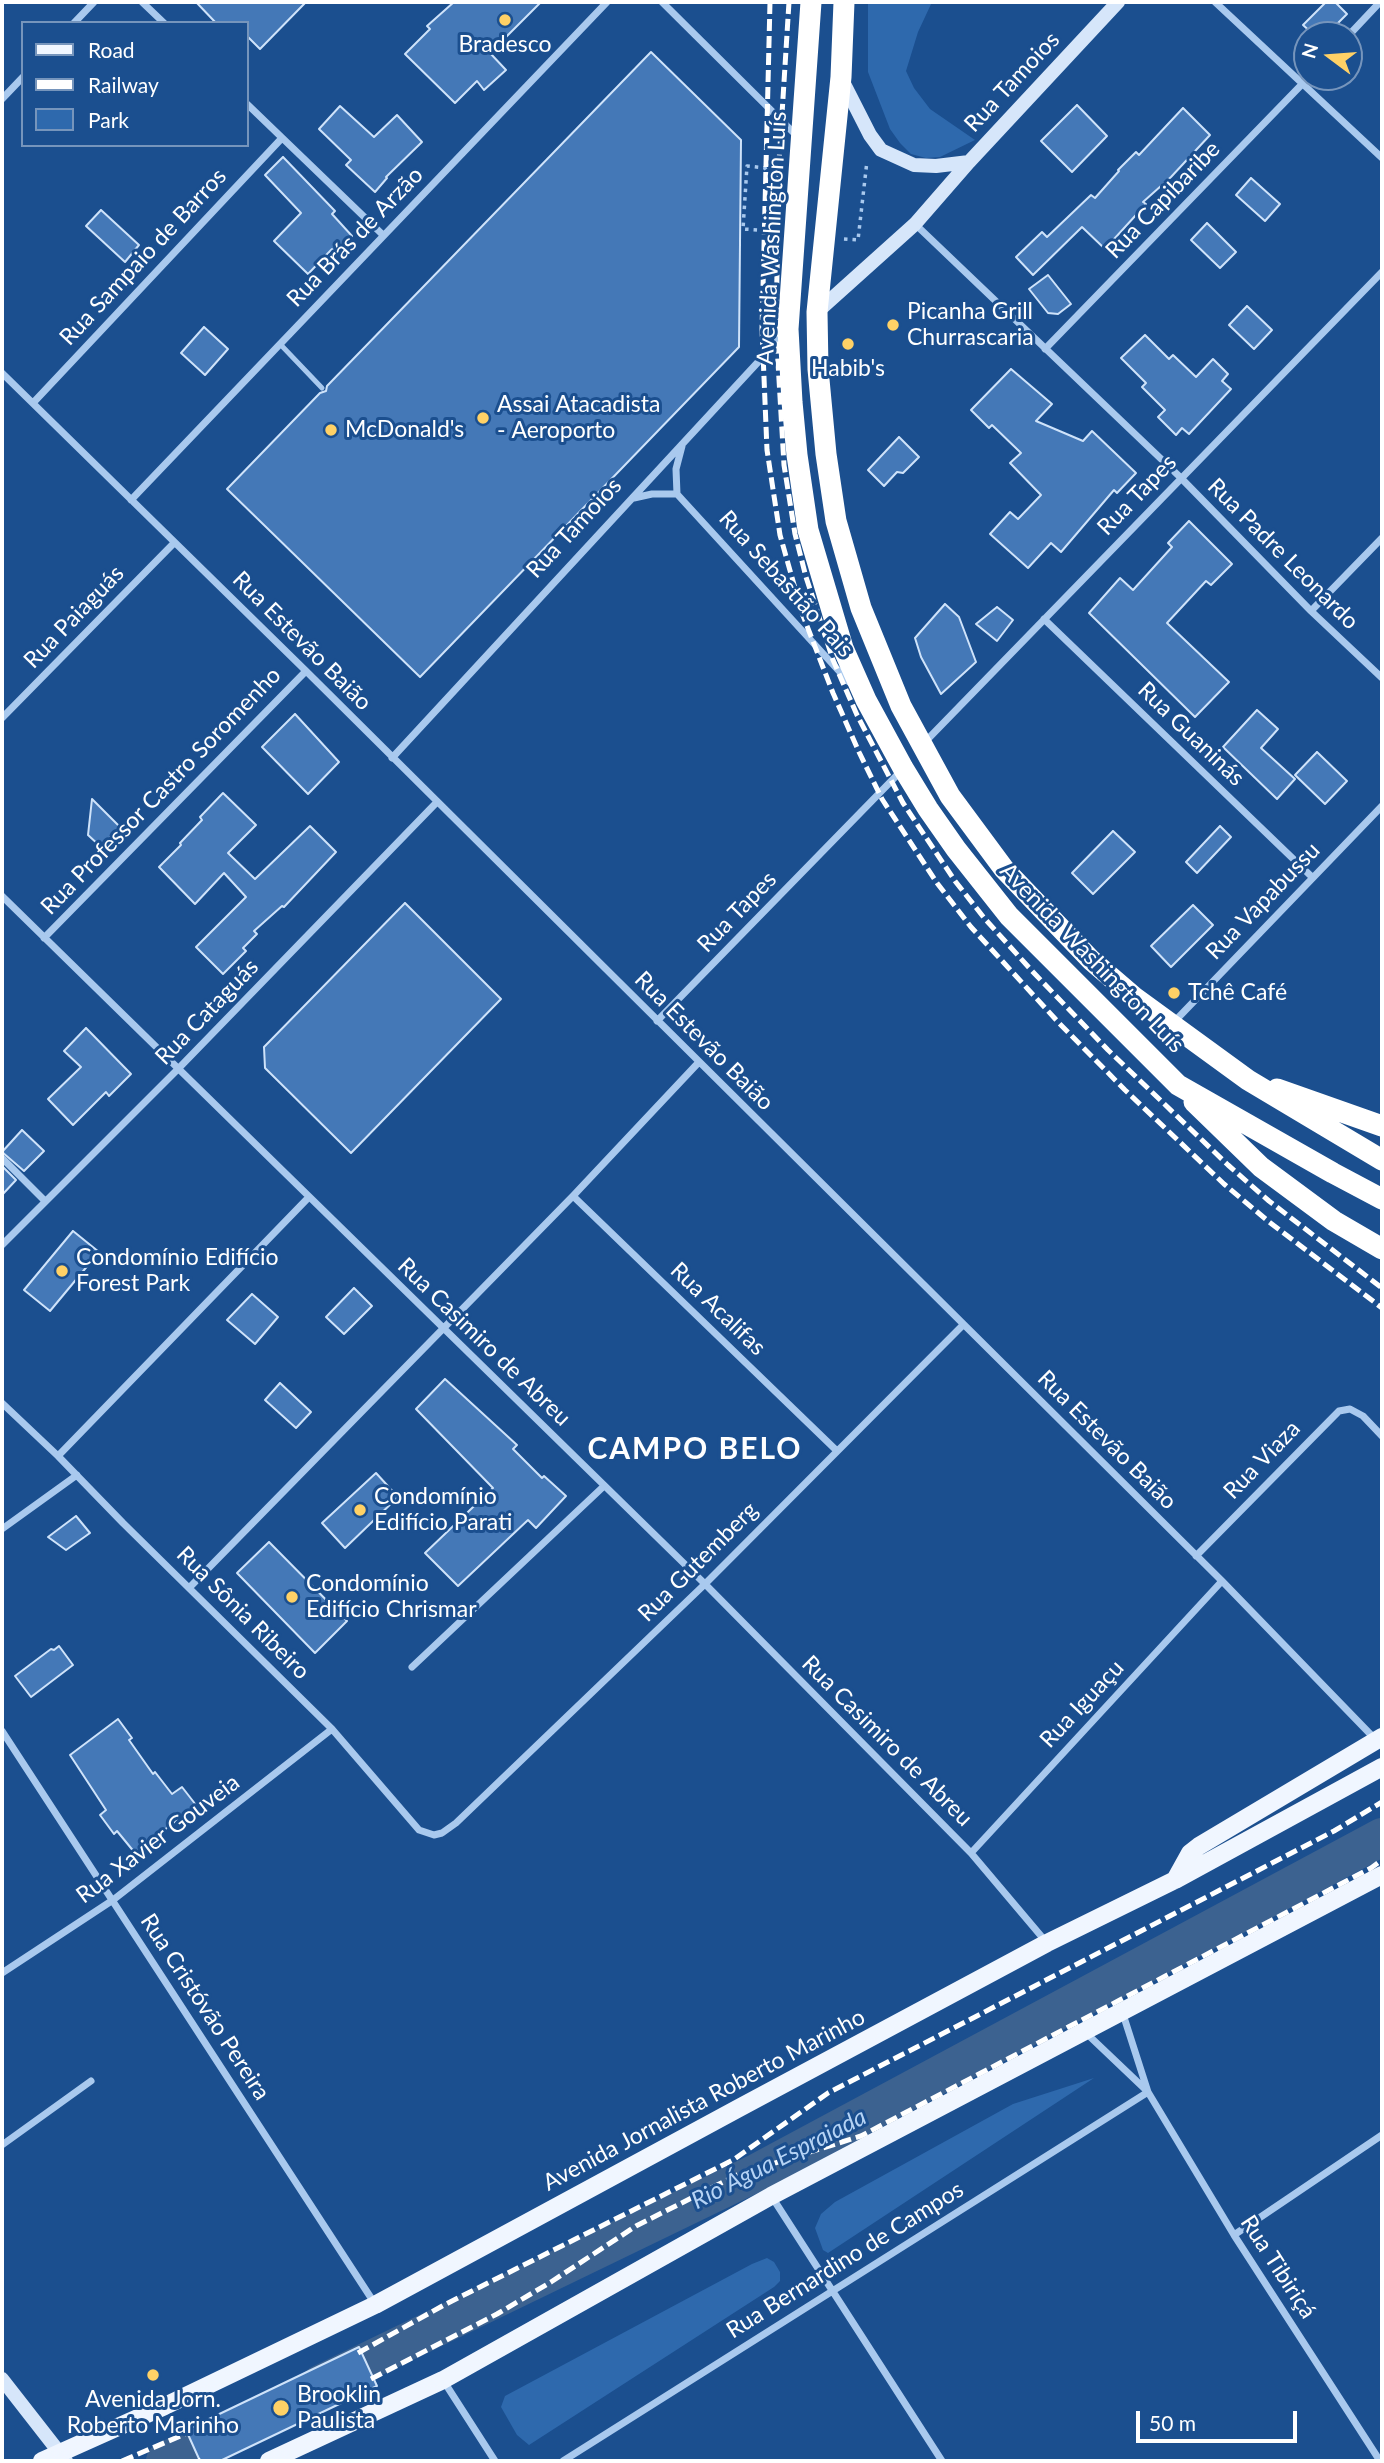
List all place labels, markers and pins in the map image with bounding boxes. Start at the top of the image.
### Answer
marker: Bradesco [497,12,513,28]
place label: Bradesco [458,31,552,59]
place label: Picanha Grill Churrascaria [907,298,1034,352]
marker: Picanha Grill Churrascaria [885,317,901,333]
marker: Habib's [840,336,856,352]
place label: Habib's [811,355,885,383]
place label: Assai Atacadista - Aeroporto [497,391,660,445]
marker: Assai Atacadista - Aeroporto [475,410,491,426]
place label: McDonald's [345,416,464,444]
marker: McDonald's [323,422,339,438]
place label: Tchê Café [1188,979,1287,1007]
marker: Tchê Café [1166,985,1182,1001]
place label: Condomínio Edifício Forest Park [76,1244,279,1298]
marker: Condomínio Edifício Forest Park [54,1263,70,1279]
place label: Condomínio Edifício Parati [374,1483,512,1537]
marker: Condomínio Edifício Parati [352,1502,368,1518]
place label: Condomínio Edifício Chrismar [306,1570,477,1624]
marker: Condomínio Edifício Chrismar [284,1589,300,1605]
marker: Avenida Jorn. Roberto Marinho [145,2367,161,2383]
place label: Brooklin Paulista [297,2381,381,2435]
place label: Avenida Jorn. Roberto Marinho [67,2386,239,2440]
marker: Brooklin Paulista [271,2398,291,2418]

